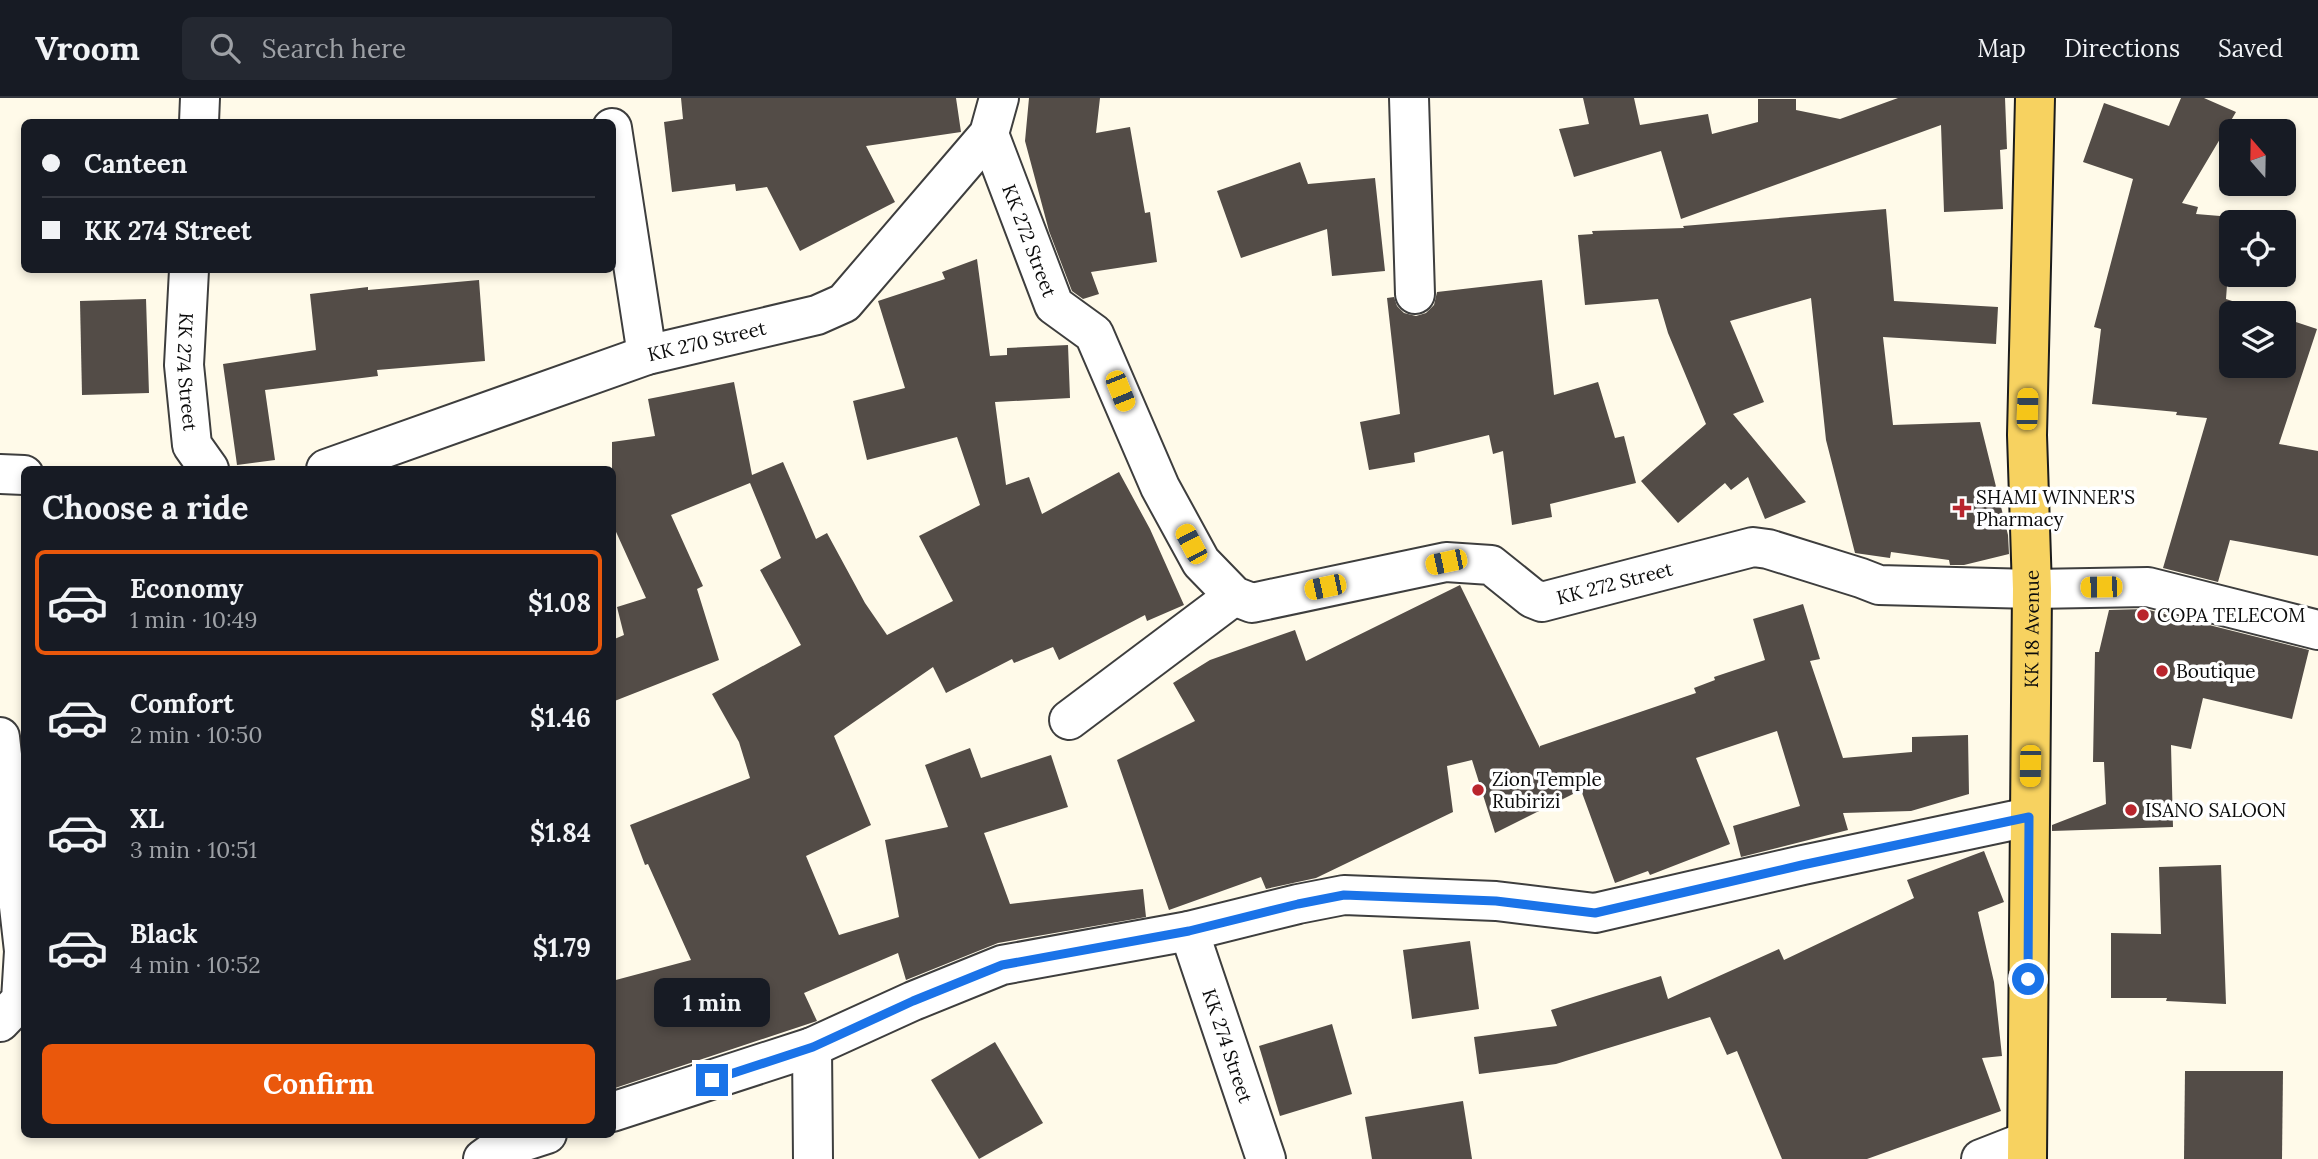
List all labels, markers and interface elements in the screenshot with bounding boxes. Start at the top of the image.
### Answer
search box [182,17,672,80]
text: Vroom [35,27,140,69]
icon: search [206,29,244,67]
text: Search here [262,32,406,65]
text: Map [1977,33,2026,64]
text: Directions [2064,33,2180,64]
text: Saved [2218,33,2283,64]
north arrow [2219,119,2296,196]
map controls [2219,119,2296,378]
text: Canteen [84,147,187,180]
street label: KK 272 Street [997,181,1062,301]
button: locate [2219,210,2296,287]
text: KK 274 Street [84,214,252,247]
button: layers [2219,301,2296,378]
street label: KK 274 Street [172,312,203,433]
street label: KK 270 Street [645,315,769,366]
car [1103,368,1138,414]
car [2016,388,2039,430]
place label: SHAMI WINNER'S Pharmacy [1976,485,2135,531]
text: Choose a ride [42,487,249,528]
marker: SHAMI WINNER'S Pharmacy [1954,500,1970,516]
car [1172,521,1211,567]
car [1424,547,1469,577]
street label: KK 272 Street [1554,556,1676,610]
street label: KK 18 Avenue [2019,570,2044,688]
icon: car [46,571,109,634]
text: Economy [130,572,243,605]
car [1303,572,1348,602]
car [2080,576,2123,598]
text: $1.08 [528,586,591,619]
place label: COPA TELECOM [2157,603,2305,627]
text: 1 min · 10:49 [130,605,257,634]
marker: COPA TELECOM [2135,607,2151,623]
place label: Boutique [2176,659,2256,683]
marker: Boutique [2154,663,2170,679]
icon: car [46,686,109,749]
text: Comfort [130,687,234,720]
text: $1.46 [530,701,591,734]
text: 2 min · 10:50 [130,720,262,749]
car [2020,745,2041,787]
place label: Zion Temple Rubirizi [1492,767,1602,813]
marker: Zion Temple Rubirizi [1470,782,1486,798]
place label: ISANO SALOON [2145,798,2286,822]
icon: car [46,801,109,864]
text: XL [130,802,164,835]
marker: ISANO SALOON [2123,802,2139,818]
text: $1.84 [530,816,591,849]
text: 3 min · 10:51 [130,835,257,864]
icon: car [46,916,109,979]
text: Black [130,917,198,950]
text: $1.79 [533,931,591,964]
text: 4 min · 10:52 [130,950,261,979]
route start [2012,963,2044,995]
callout: 1 min [654,978,770,1028]
street label: KK 274 Street [1197,985,1258,1106]
text: 1 min [683,988,741,1017]
button: Confirm [42,1044,595,1124]
route end [696,1064,728,1096]

